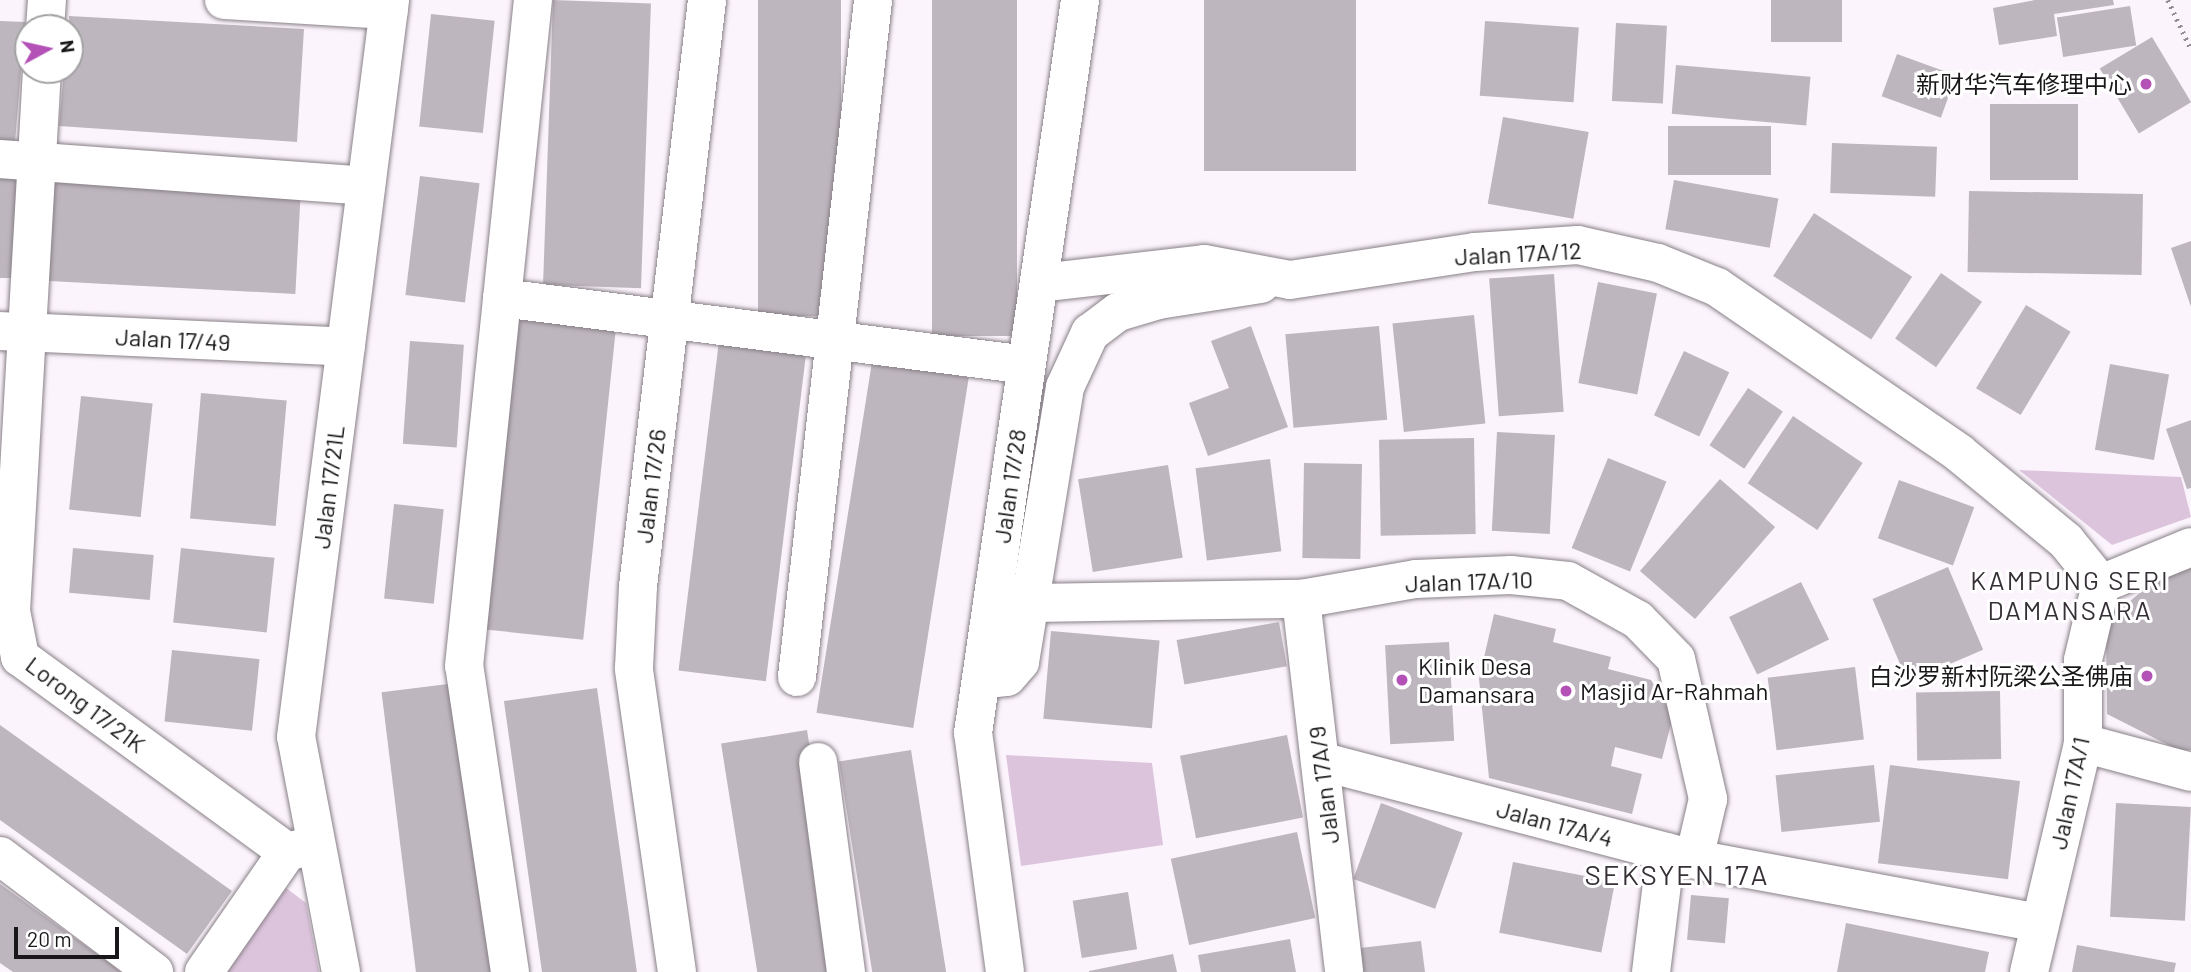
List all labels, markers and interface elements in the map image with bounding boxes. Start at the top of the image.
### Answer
north arrow [14,14,84,84]
text: N [56,38,81,54]
place label: 新财华汽车修理中心 [1916,70,2132,98]
marker: 新财华汽车修理中心 [2138,76,2154,92]
street label: Jalan 17A/12 [1454,235,1582,271]
street label: Jalan 17/49 [115,322,231,356]
street label: Jalan 17/21L [306,424,350,550]
street label: Jalan 17/26 [629,427,671,545]
street label: Jalan 17/28 [987,427,1031,545]
street label: Jalan 17A/10 [1405,564,1533,598]
district label: KAMPUNG SERI DAMANSARA [1972,564,2168,626]
street label: Lorong 17/21K [20,650,152,758]
place label: Klinik Desa Damansara [1418,652,1535,708]
place label: 白沙罗新村阮梁公圣佛庙 [1869,662,2133,690]
marker: 白沙罗新村阮梁公圣佛庙 [2139,668,2155,684]
marker: Klinik Desa Damansara [1392,670,1412,690]
place label: Masjid Ar-Rahmah [1580,677,1768,705]
marker: Masjid Ar-Rahmah [1558,683,1574,699]
street label: Jalan 17A/9 [1301,724,1345,846]
street label: Jalan 17A/1 [2043,734,2095,852]
street label: Jalan 17A/4 [1494,794,1616,852]
district label: SEKSYEN 17A [1586,857,1768,891]
scale bar [18,912,122,956]
text: 20 m [27,926,72,951]

